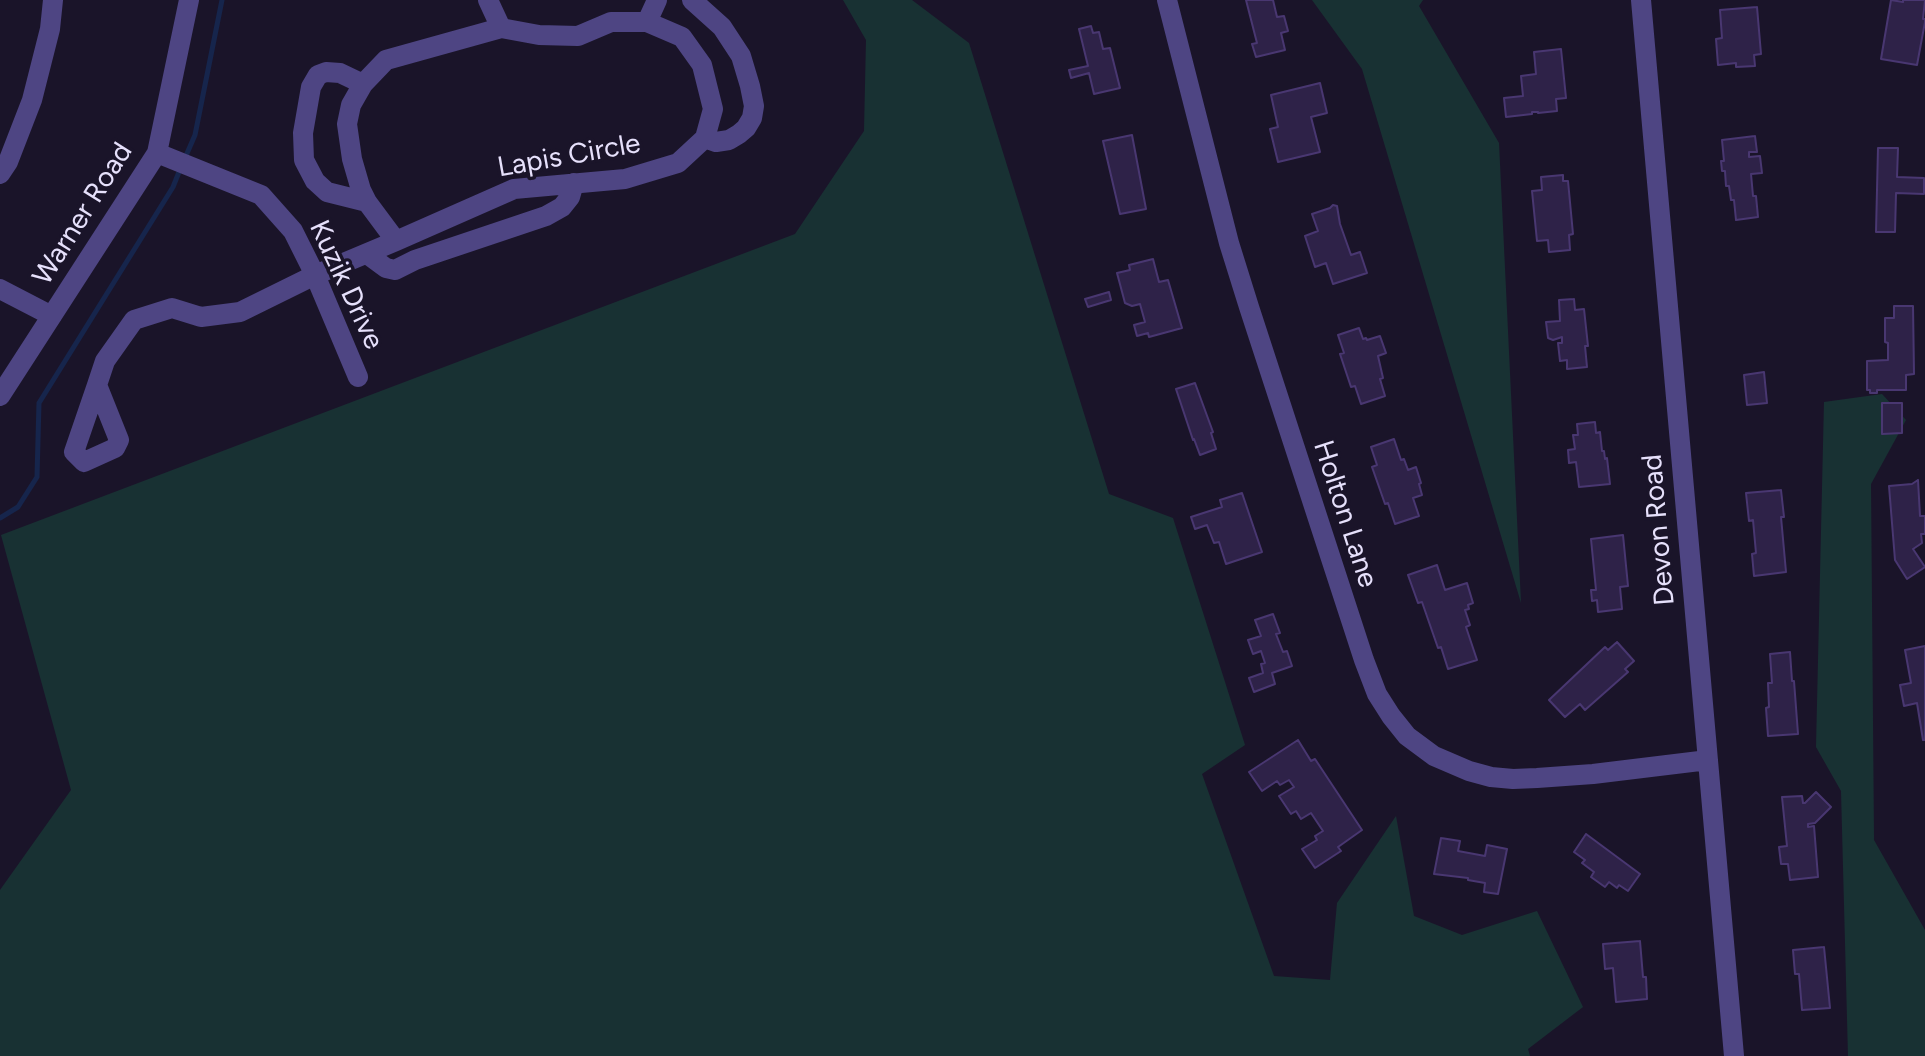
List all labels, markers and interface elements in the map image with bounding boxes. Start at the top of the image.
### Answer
street label: Lapis Circle [495,127,643,185]
street label: Warner Road [26,137,140,291]
street label: Kuzik Drive [302,215,390,355]
street label: Holton Lane [1305,436,1385,592]
street label: Devon Road [1636,453,1682,607]

